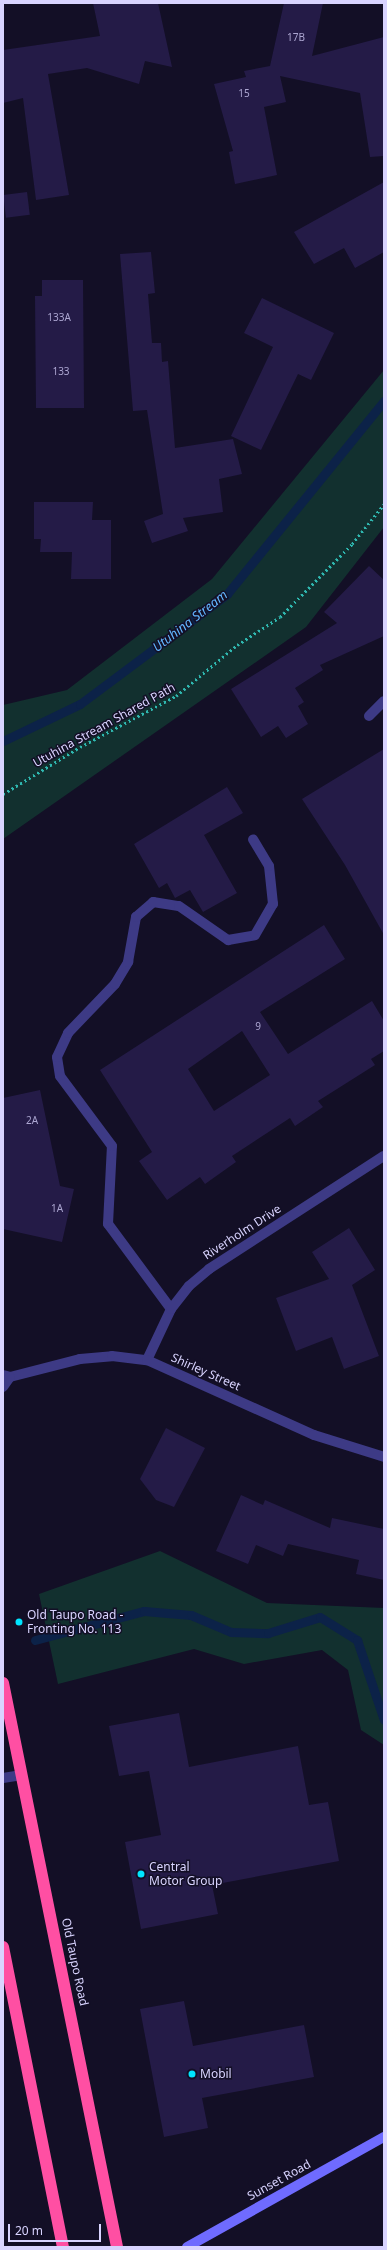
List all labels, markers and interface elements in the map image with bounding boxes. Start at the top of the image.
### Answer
house number: 17B [287,32,305,44]
house number: 15 [238,88,250,100]
house number: 133A [47,312,71,324]
house number: 133 [52,366,70,378]
water label: Utuhina Stream [149,587,231,655]
street label: Utuhina Stream Shared Path [30,680,178,770]
house number: 9 [255,1021,261,1033]
house number: 2A [26,1115,38,1127]
street label: Riverholm Drive [200,1201,284,1263]
house number: 1A [51,1203,63,1215]
street label: Shirley Street [169,1350,243,1394]
place label: Old Taupo Road - Fronting No. 113 [27,1608,123,1636]
marker: Old Taupo Road - Fronting No. 113 [14,1617,24,1627]
place label: Central Motor Group [149,1860,222,1888]
marker: Central Motor Group [136,1869,146,1879]
street label: Old Taupo Road [59,1917,91,2007]
place label: Mobil [200,2067,232,2081]
marker: Mobil [187,2069,197,2079]
street label: Sunset Road [245,2157,313,2203]
scale bar [10,2216,103,2242]
text: 20 m [15,2222,43,2239]

